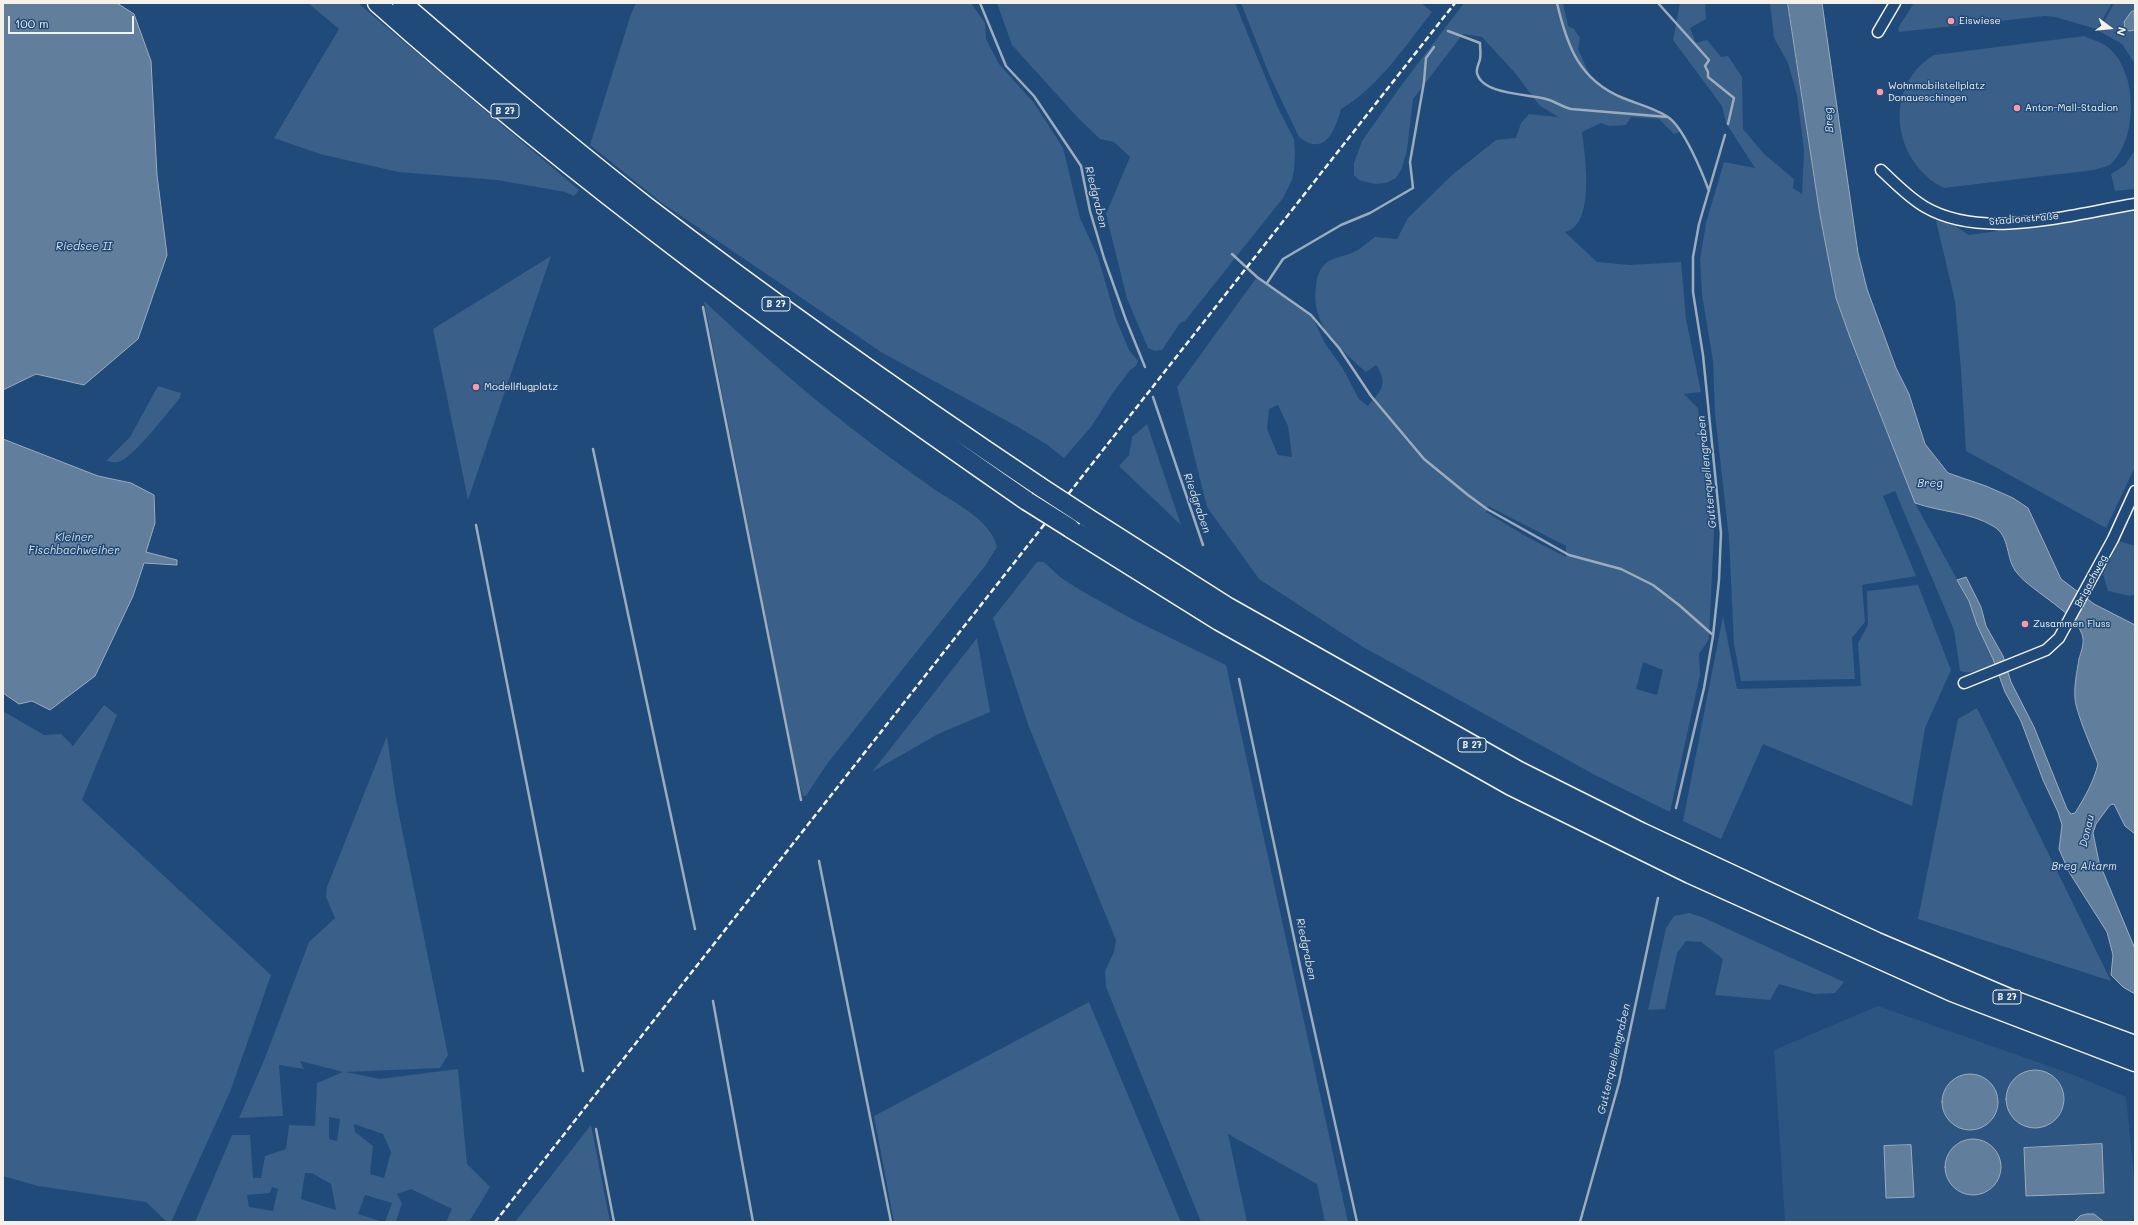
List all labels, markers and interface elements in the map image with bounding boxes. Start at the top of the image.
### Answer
scale bar [10,8,136,34]
north arrow [2090,8,2130,48]
text: 100 m [15,15,49,31]
place label: Eiswiese [1959,15,2001,27]
marker: Eiswiese [1946,16,1956,26]
text: N [2114,25,2130,38]
place label: Wohnmobilstellplatz Donaueschingen [1888,80,1985,104]
marker: Wohnmobilstellplatz Donaueschingen [1875,87,1885,97]
place label: Anton-Mall-Stadion [2025,102,2118,114]
marker: Anton-Mall-Stadion [2012,103,2022,113]
road number: B 27 [491,104,519,118]
water label: Breg [1822,107,1836,133]
water label: Riedgraben [1082,165,1110,229]
street label: Stadionstraße [1989,210,2059,228]
water label: Riedsee II [56,240,112,254]
road number: B 27 [762,297,790,311]
place label: Modellflugplatz [484,381,558,393]
marker: Modellflugplatz [471,382,481,392]
water label: Gutterquellengraben [1695,415,1719,529]
water label: Riedgraben [1181,471,1213,535]
water label: Breg [1917,477,1943,491]
water label: Kleiner Fischbachweiher [28,531,120,557]
street label: Brigachweg [2072,553,2110,609]
place label: Zusammen Fluss [2033,618,2110,630]
marker: Zusammen Fluss [2020,619,2030,629]
road number: B 27 [1458,738,1486,752]
water label: Donau [2077,813,2097,849]
water label: Breg Altarm [2051,860,2117,874]
water label: Riedgraben [1293,917,1319,981]
road number: B 27 [1993,990,2021,1004]
water label: Gutterquellengraben [1595,1002,1633,1116]

